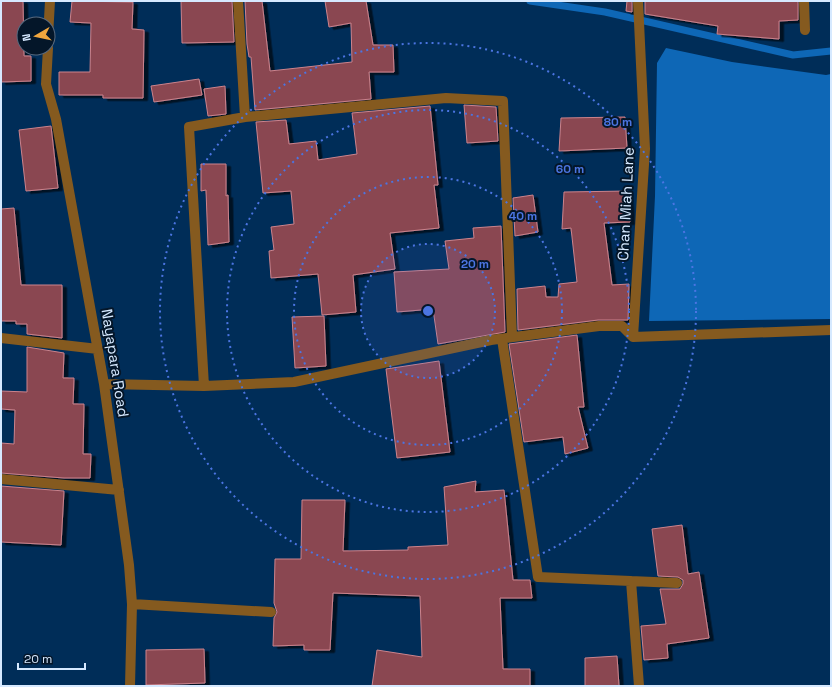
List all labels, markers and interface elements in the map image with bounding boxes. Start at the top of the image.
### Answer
north arrow [16,16,56,56]
text: N [19,33,34,42]
text: 80 m [604,114,632,130]
street label: Chan Miah Lane [613,147,638,261]
text: 60 m [556,161,584,177]
text: 40 m [509,208,537,224]
text: 20 m [461,256,489,272]
centre of rings [421,304,435,318]
street label: Nayapara Road [98,308,133,418]
scale bar [18,645,85,671]
text: 20 m [24,651,52,667]

